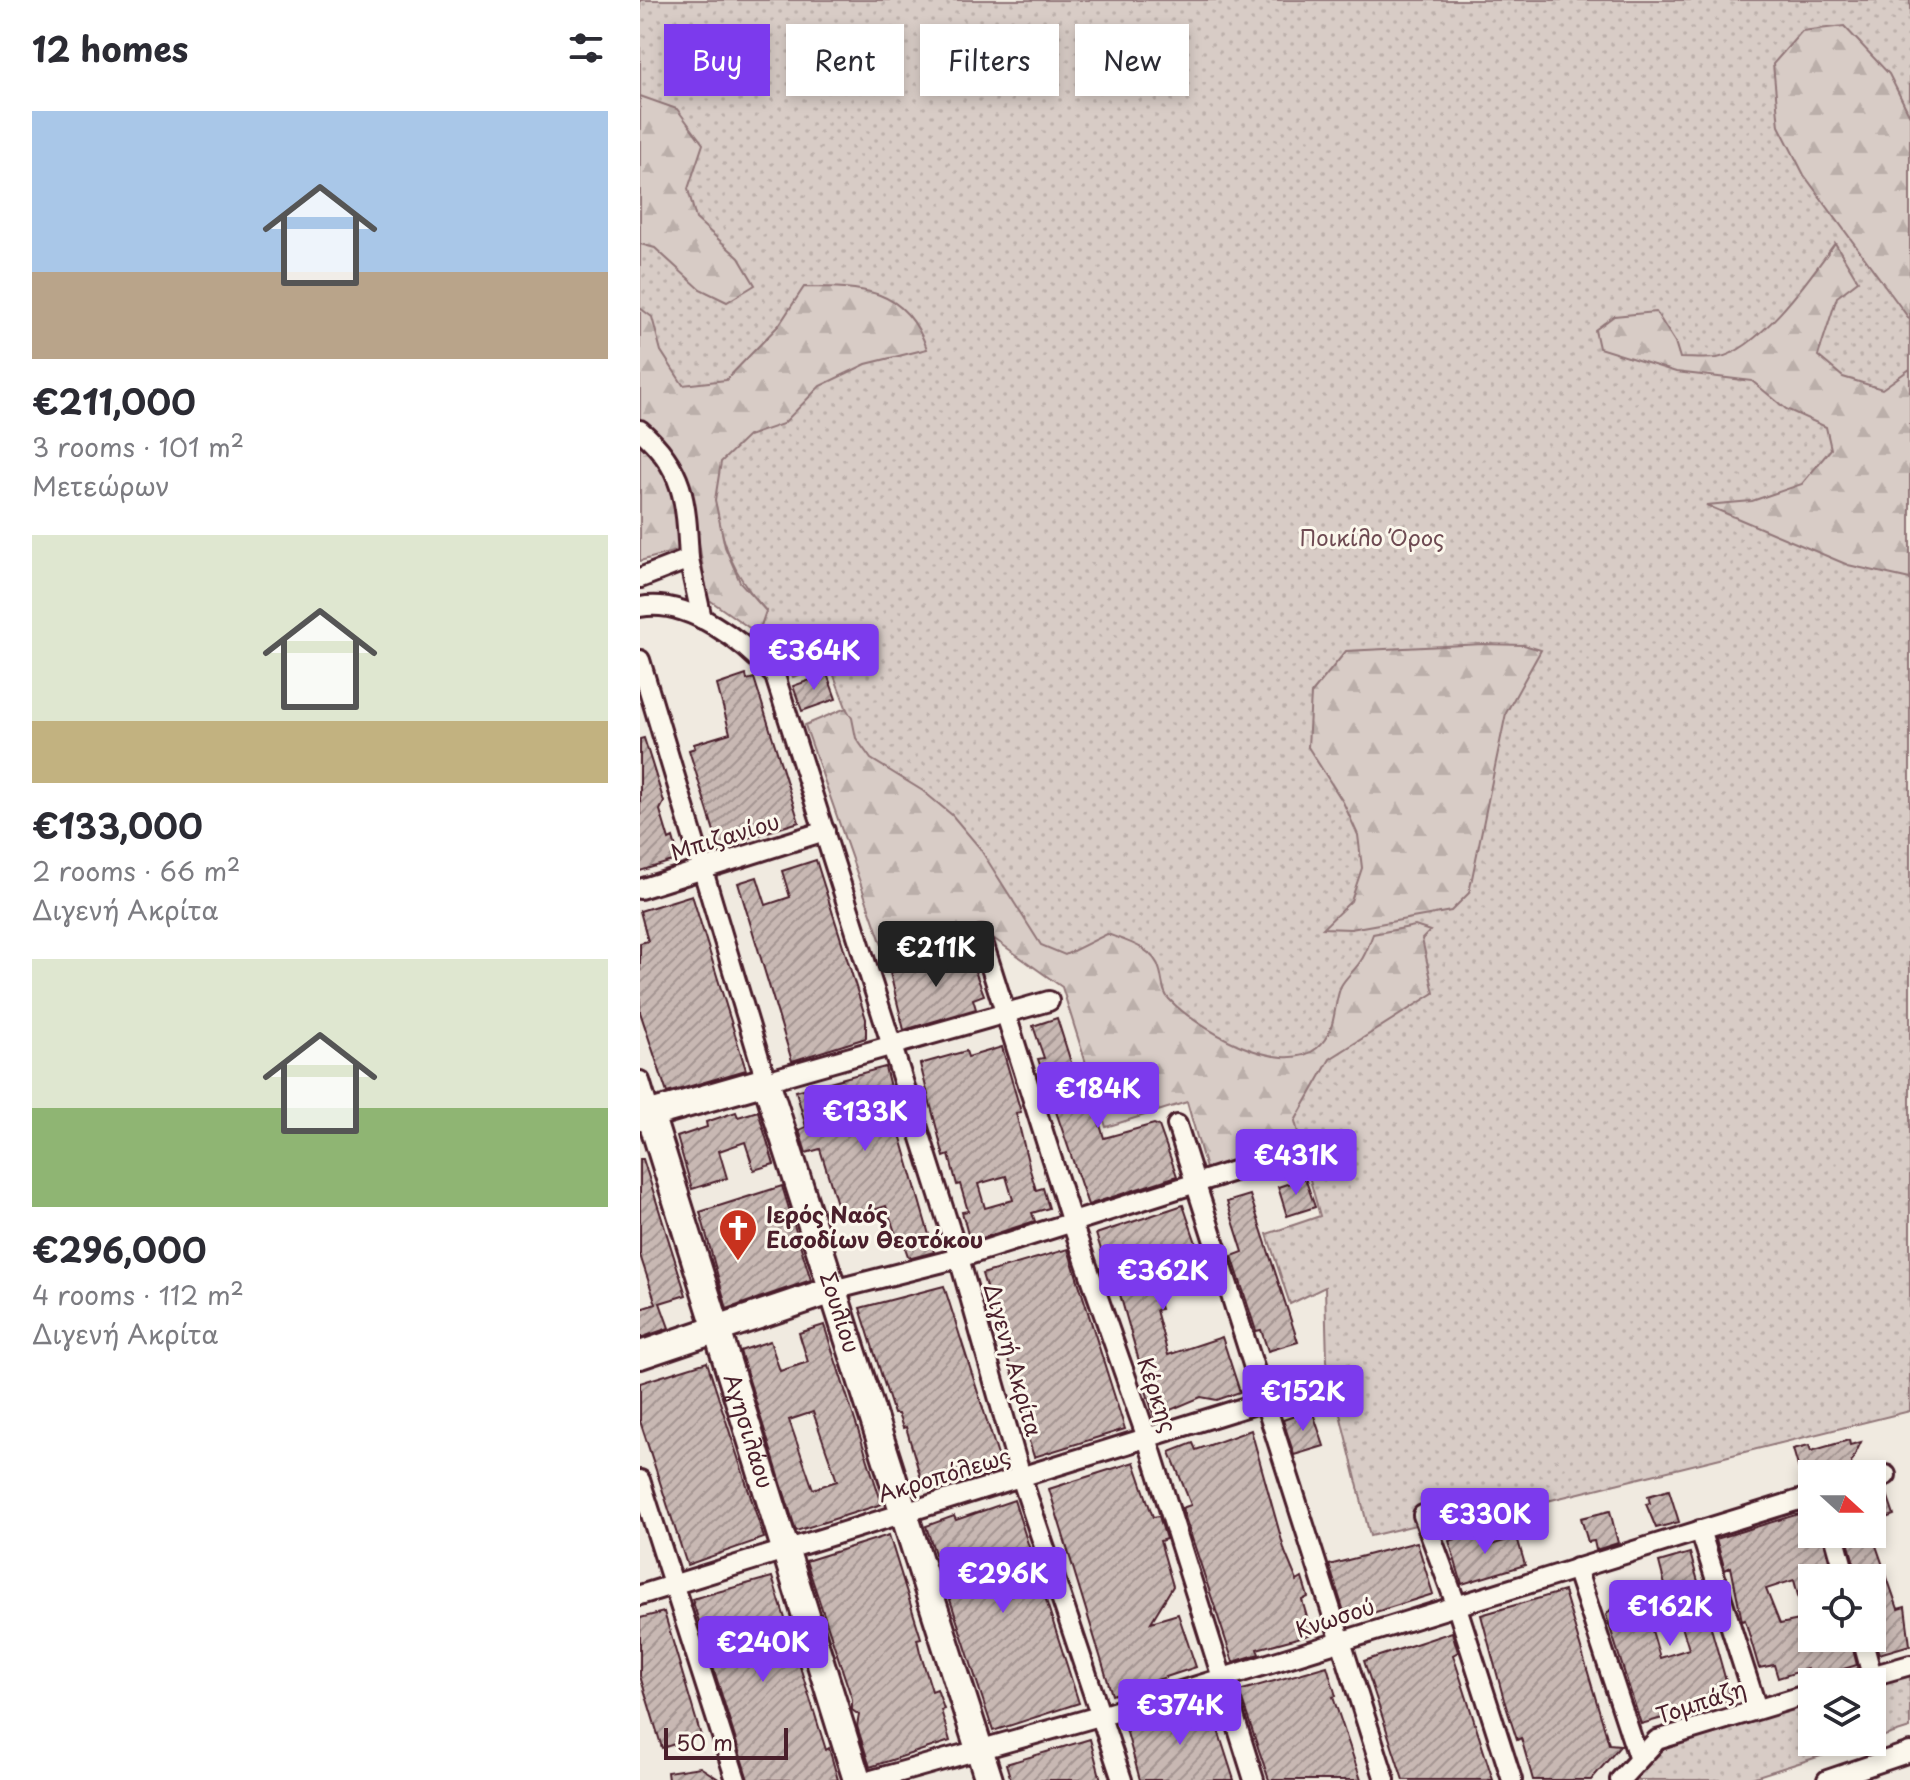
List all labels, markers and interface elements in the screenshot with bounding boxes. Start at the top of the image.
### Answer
text: 12 homes [32,22,188,74]
chip: Buy [664,24,770,96]
chip: Rent [786,24,904,96]
chip: Filters [920,24,1059,96]
chip: New [1075,24,1189,96]
icon: filters [564,26,608,70]
icon: home [248,163,392,307]
text: €211,000 [32,375,196,427]
text: 3 rooms · 101 m² [32,427,244,466]
text: Μετεώρων [32,466,170,505]
park label: Ποικίλο Όρος [1300,520,1444,553]
icon: home [248,587,392,731]
pin: €364K [758,624,870,692]
text: €364K [768,630,860,669]
text: €133,000 [32,799,203,851]
street label: Μπιζανίου [666,803,783,868]
text: 2 rooms · 66 m² [32,851,241,890]
text: Διγενή Ακρίτα [32,890,219,929]
pin: €211K [880,921,992,989]
text: €211K [896,927,976,966]
icon: home [248,1011,392,1155]
pin: €184K [1042,1062,1154,1130]
text: €184K [1055,1068,1141,1107]
pin: €133K [809,1085,921,1153]
text: €133K [822,1091,908,1130]
pin: €431K [1240,1129,1352,1197]
text: €431K [1254,1135,1338,1174]
place label: Ιερός Ναός Εισοδίων Θεοτόκου [766,1197,983,1255]
church icon: Ιερός Ναός Εισοδίων Θεοτόκου [717,1207,759,1262]
text: €296,000 [32,1223,207,1275]
pin: €362K [1107,1244,1219,1312]
text: €362K [1117,1250,1209,1289]
street label: Σουλίου [813,1267,870,1357]
text: 4 rooms · 112 m² [32,1275,244,1314]
street label: Διγενή Ακρίτα [977,1279,1052,1440]
text: Διγενή Ακρίτα [32,1314,219,1353]
street label: Κέρκης [1130,1353,1187,1436]
pin: €152K [1247,1365,1359,1433]
street label: Αγησιλάου [717,1369,783,1492]
text: €152K [1261,1371,1345,1410]
street label: Ακροπόλεως [873,1438,1014,1509]
north arrow [1798,1460,1886,1548]
map controls [1798,1460,1886,1756]
pin: €330K [1429,1488,1541,1556]
text: €330K [1439,1494,1531,1533]
pin: €296K [947,1547,1059,1615]
text: €296K [957,1553,1049,1592]
button: locate [1798,1564,1886,1652]
pin: €162K [1614,1580,1726,1648]
text: €162K [1627,1586,1713,1625]
street label: Κνωσού [1291,1588,1378,1645]
pin: €240K [707,1616,819,1684]
text: €240K [716,1622,810,1661]
button: layers [1798,1668,1886,1756]
street label: Τομπάζη [1651,1670,1750,1731]
pin: €374K [1124,1679,1236,1747]
text: €374K [1136,1685,1224,1724]
scale bar [664,1724,788,1760]
text: 50 m [676,1725,733,1758]

